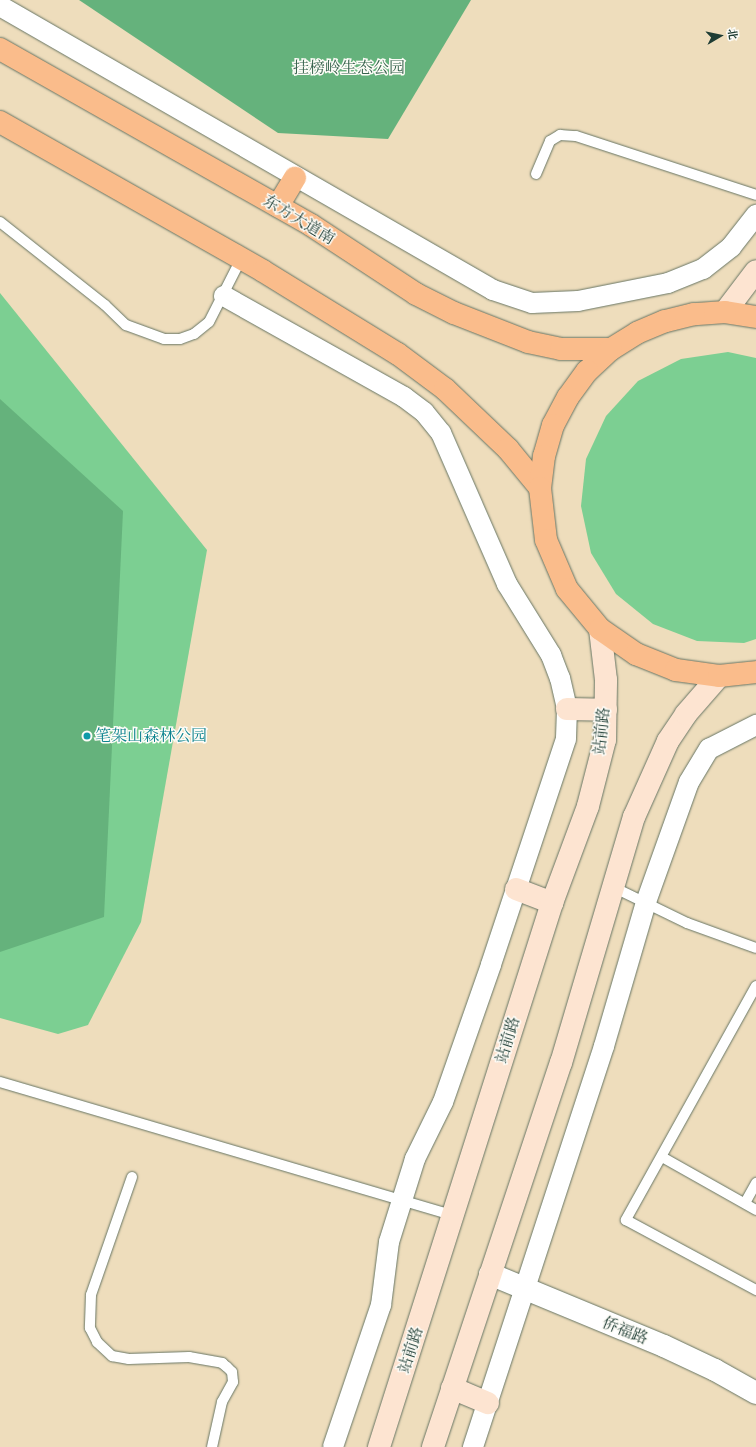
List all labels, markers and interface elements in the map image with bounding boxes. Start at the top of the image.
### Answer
north arrow [700,16,740,56]
text: 北 [724,28,740,41]
park label: 挂榜岭生态公园 [293,58,405,78]
street label: 东方大道南 [260,191,338,249]
street label: 站前路 [590,706,614,756]
place label: 笔架山森林公园 [95,726,207,746]
marker: 笔架山森林公园 [82,731,92,741]
street label: 站前路 [492,1014,524,1066]
street label: 侨福路 [599,1313,651,1349]
street label: 站前路 [394,1324,428,1376]

